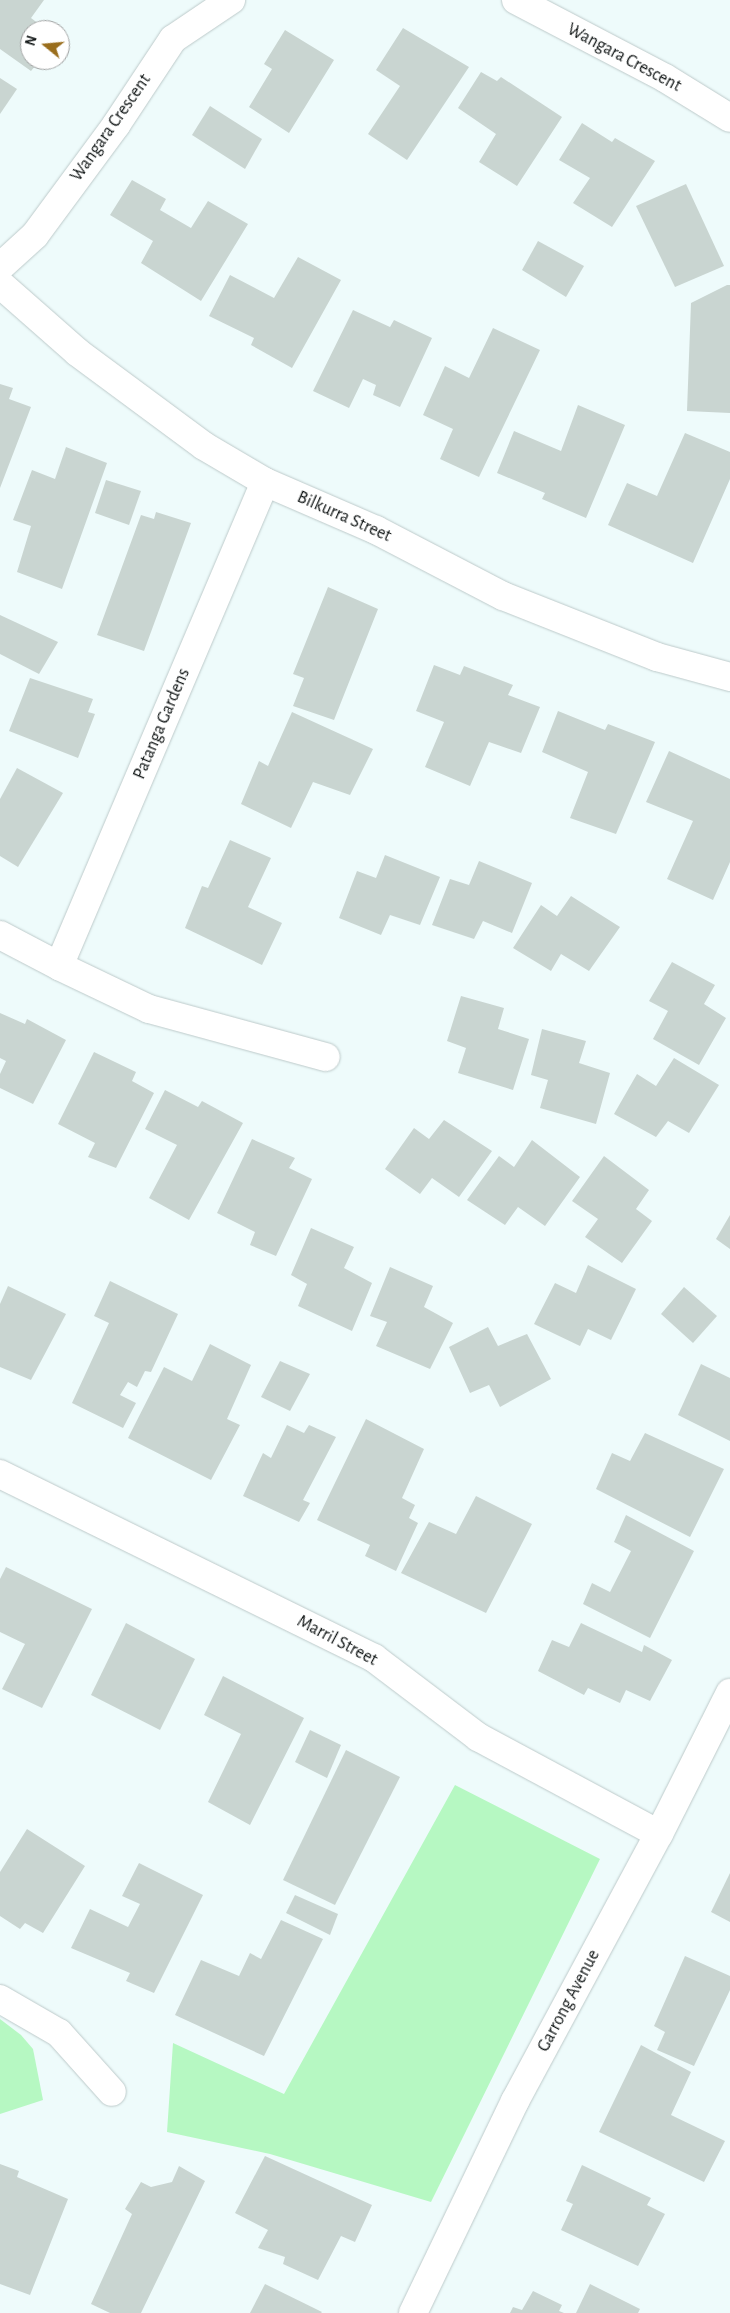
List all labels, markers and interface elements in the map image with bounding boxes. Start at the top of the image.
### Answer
street label: Wangara Crescent [563,19,685,97]
north arrow [20,20,70,70]
text: N [23,34,40,48]
street label: Wangara Crescent [66,70,156,186]
street label: Bilkurra Street [294,487,394,547]
street label: Patanga Gardens [129,665,195,783]
street label: Marril Street [293,1611,381,1671]
street label: Garrong Avenue [533,1946,605,2056]

